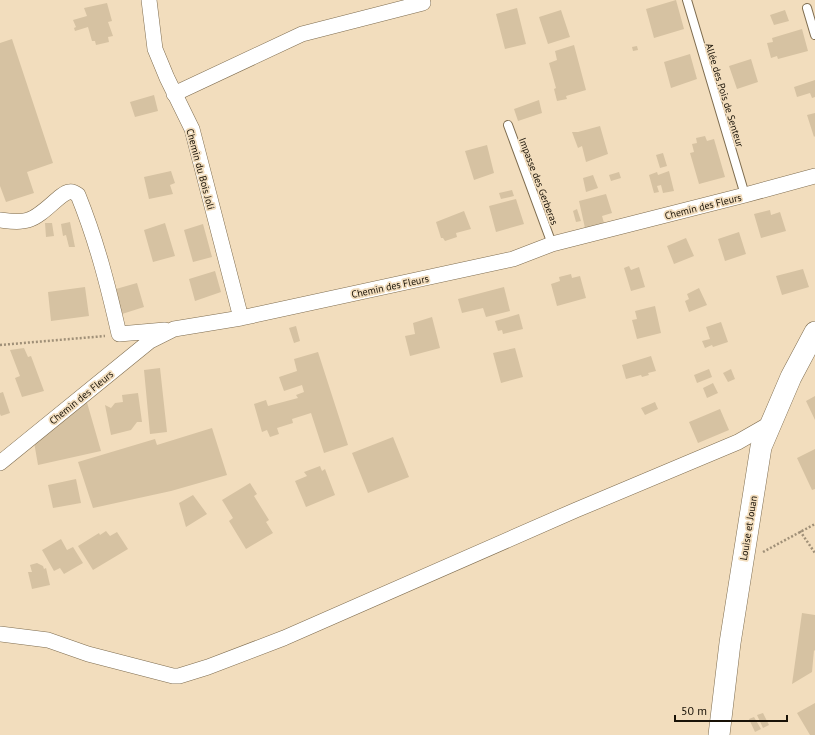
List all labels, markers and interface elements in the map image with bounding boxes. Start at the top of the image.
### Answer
street label: Allée des Pois de Senteur [703,42,747,149]
street label: Chemin du Bois Joli [183,127,218,211]
street label: Impasse des Gerberas [516,136,561,227]
street label: Chemin des Fleurs [663,191,743,222]
street label: Chemin des Fleurs [350,272,430,301]
street label: Chemin des Fleurs [47,368,116,427]
street label: Louise et Jouan [737,495,760,561]
scale bar [675,697,787,723]
text: 50 m [681,703,707,718]

